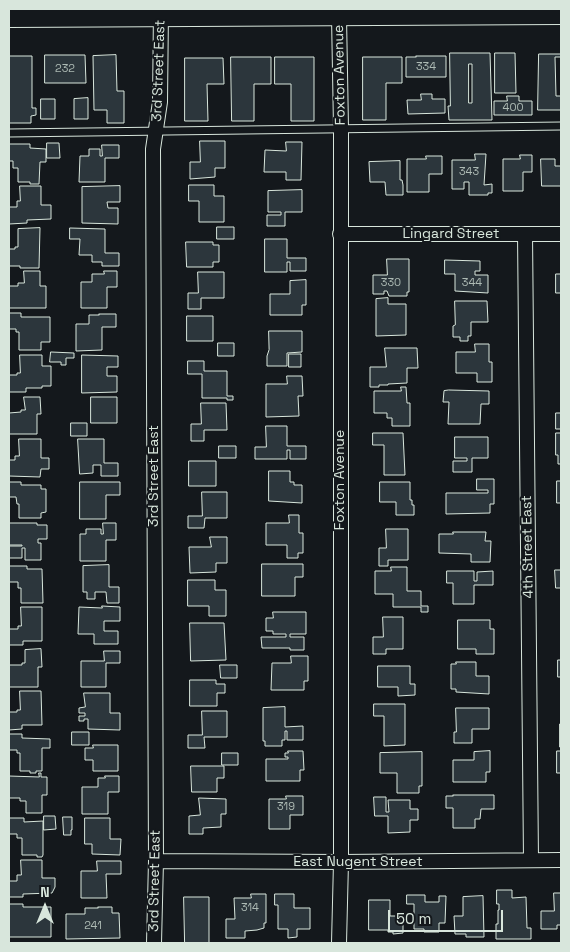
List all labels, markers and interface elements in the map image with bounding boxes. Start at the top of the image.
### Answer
street label: 3rd Street East [149,20,169,122]
street label: Foxton Avenue [331,25,349,125]
house number: 334 [416,60,436,74]
house number: 232 [55,62,75,76]
house number: 400 [503,101,523,115]
house number: 343 [459,165,479,179]
street label: Lingard Street [402,226,500,242]
house number: 330 [381,276,401,290]
house number: 344 [462,276,482,290]
street label: 3rd Street East [146,425,162,527]
street label: Foxton Avenue [332,430,348,530]
street label: 4th Street East [519,495,537,599]
house number: 319 [277,800,295,814]
street label: 3rd Street East [146,830,164,932]
street label: East Nugent Street [293,854,423,870]
north arrow [20,882,70,932]
text: N [40,883,50,901]
scale bar [390,900,505,932]
house number: 314 [241,901,259,915]
text: 50 m [396,909,431,928]
house number: 241 [84,919,102,933]

